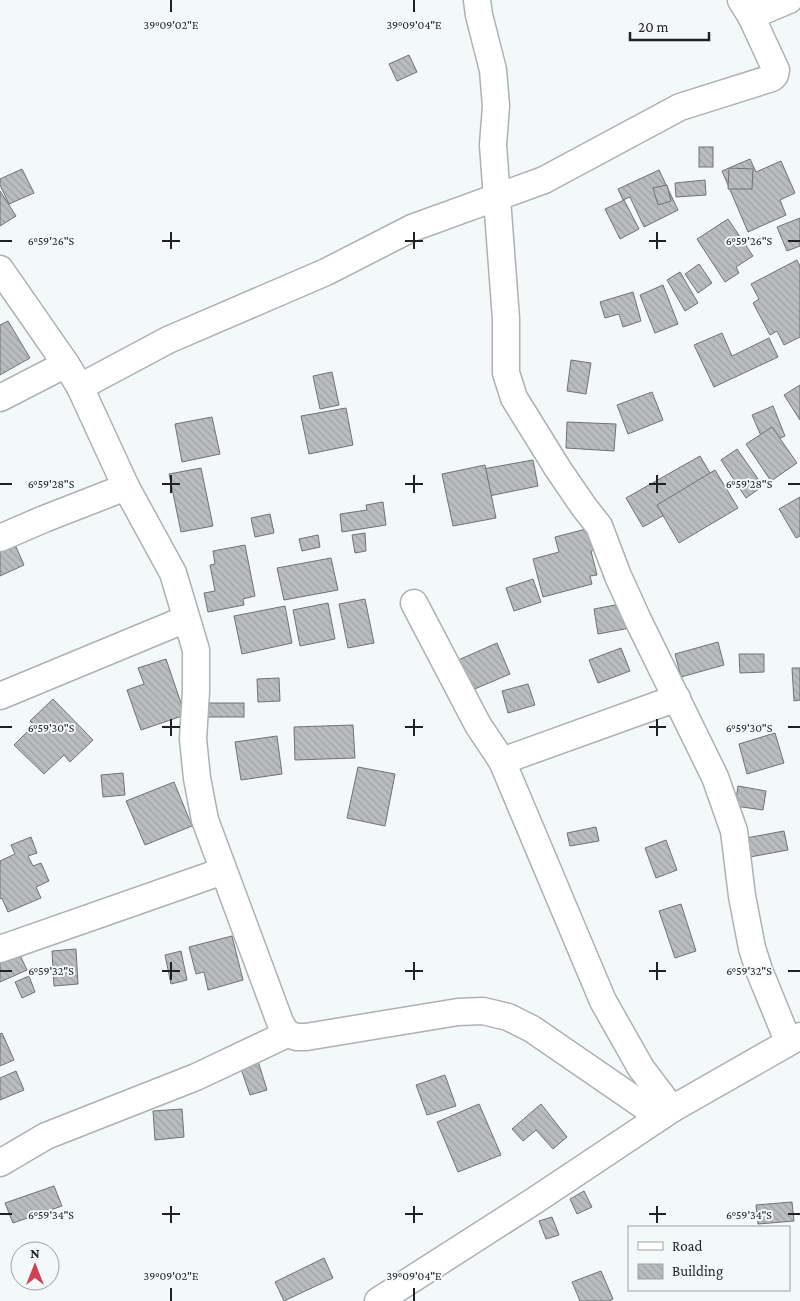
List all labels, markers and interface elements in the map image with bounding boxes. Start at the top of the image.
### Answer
scale bar [630,10,709,42]
text: 39°09'02"E [144,18,199,32]
text: 39°09'04"E [386,18,442,32]
text: 20 m [638,19,669,35]
text: 6°59'26"S [28,234,75,248]
text: 6°59'26"S [726,234,773,248]
text: 6°59'28"S [28,477,75,491]
text: 6°59'28"S [726,477,773,491]
text: 6°59'30"S [28,721,75,735]
text: 6°59'30"S [726,721,773,735]
text: 6°59'32"S [28,964,74,978]
text: 6°59'32"S [726,964,772,978]
text: 6°59'34"S [28,1208,74,1222]
text: 6°59'34"S [726,1208,772,1222]
legend [628,1226,790,1291]
text: Road [672,1238,703,1254]
north arrow [10,1241,60,1291]
text: N [30,1245,40,1261]
text: Building [672,1263,723,1280]
text: 39°09'02"E [144,1269,199,1283]
text: 39°09'04"E [386,1269,442,1283]

